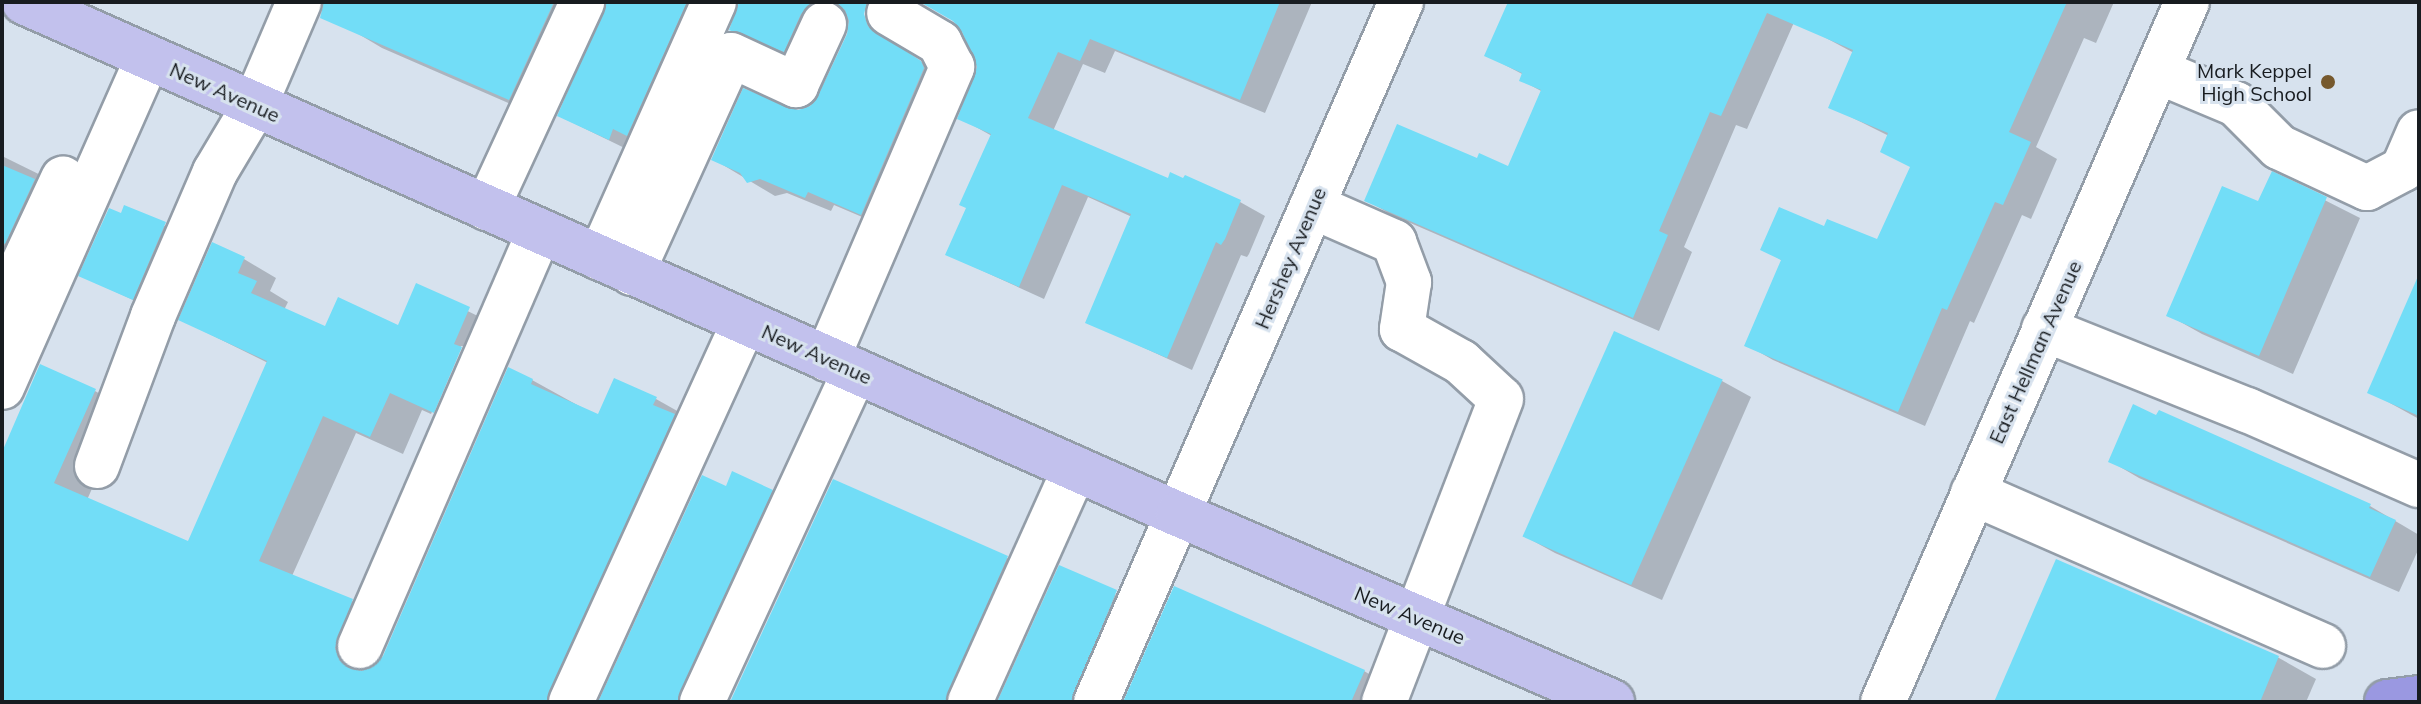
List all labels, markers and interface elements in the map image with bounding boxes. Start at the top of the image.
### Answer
street label: New Avenue [166,57,284,127]
place label: Mark Keppel High School [2197,58,2312,105]
marker: Mark Keppel High School [2319,73,2337,91]
street label: Hershey Avenue [1249,184,1331,332]
street label: East Hellman Avenue [1984,257,2086,447]
street label: New Avenue [758,319,876,389]
street label: New Avenue [1351,581,1469,649]

